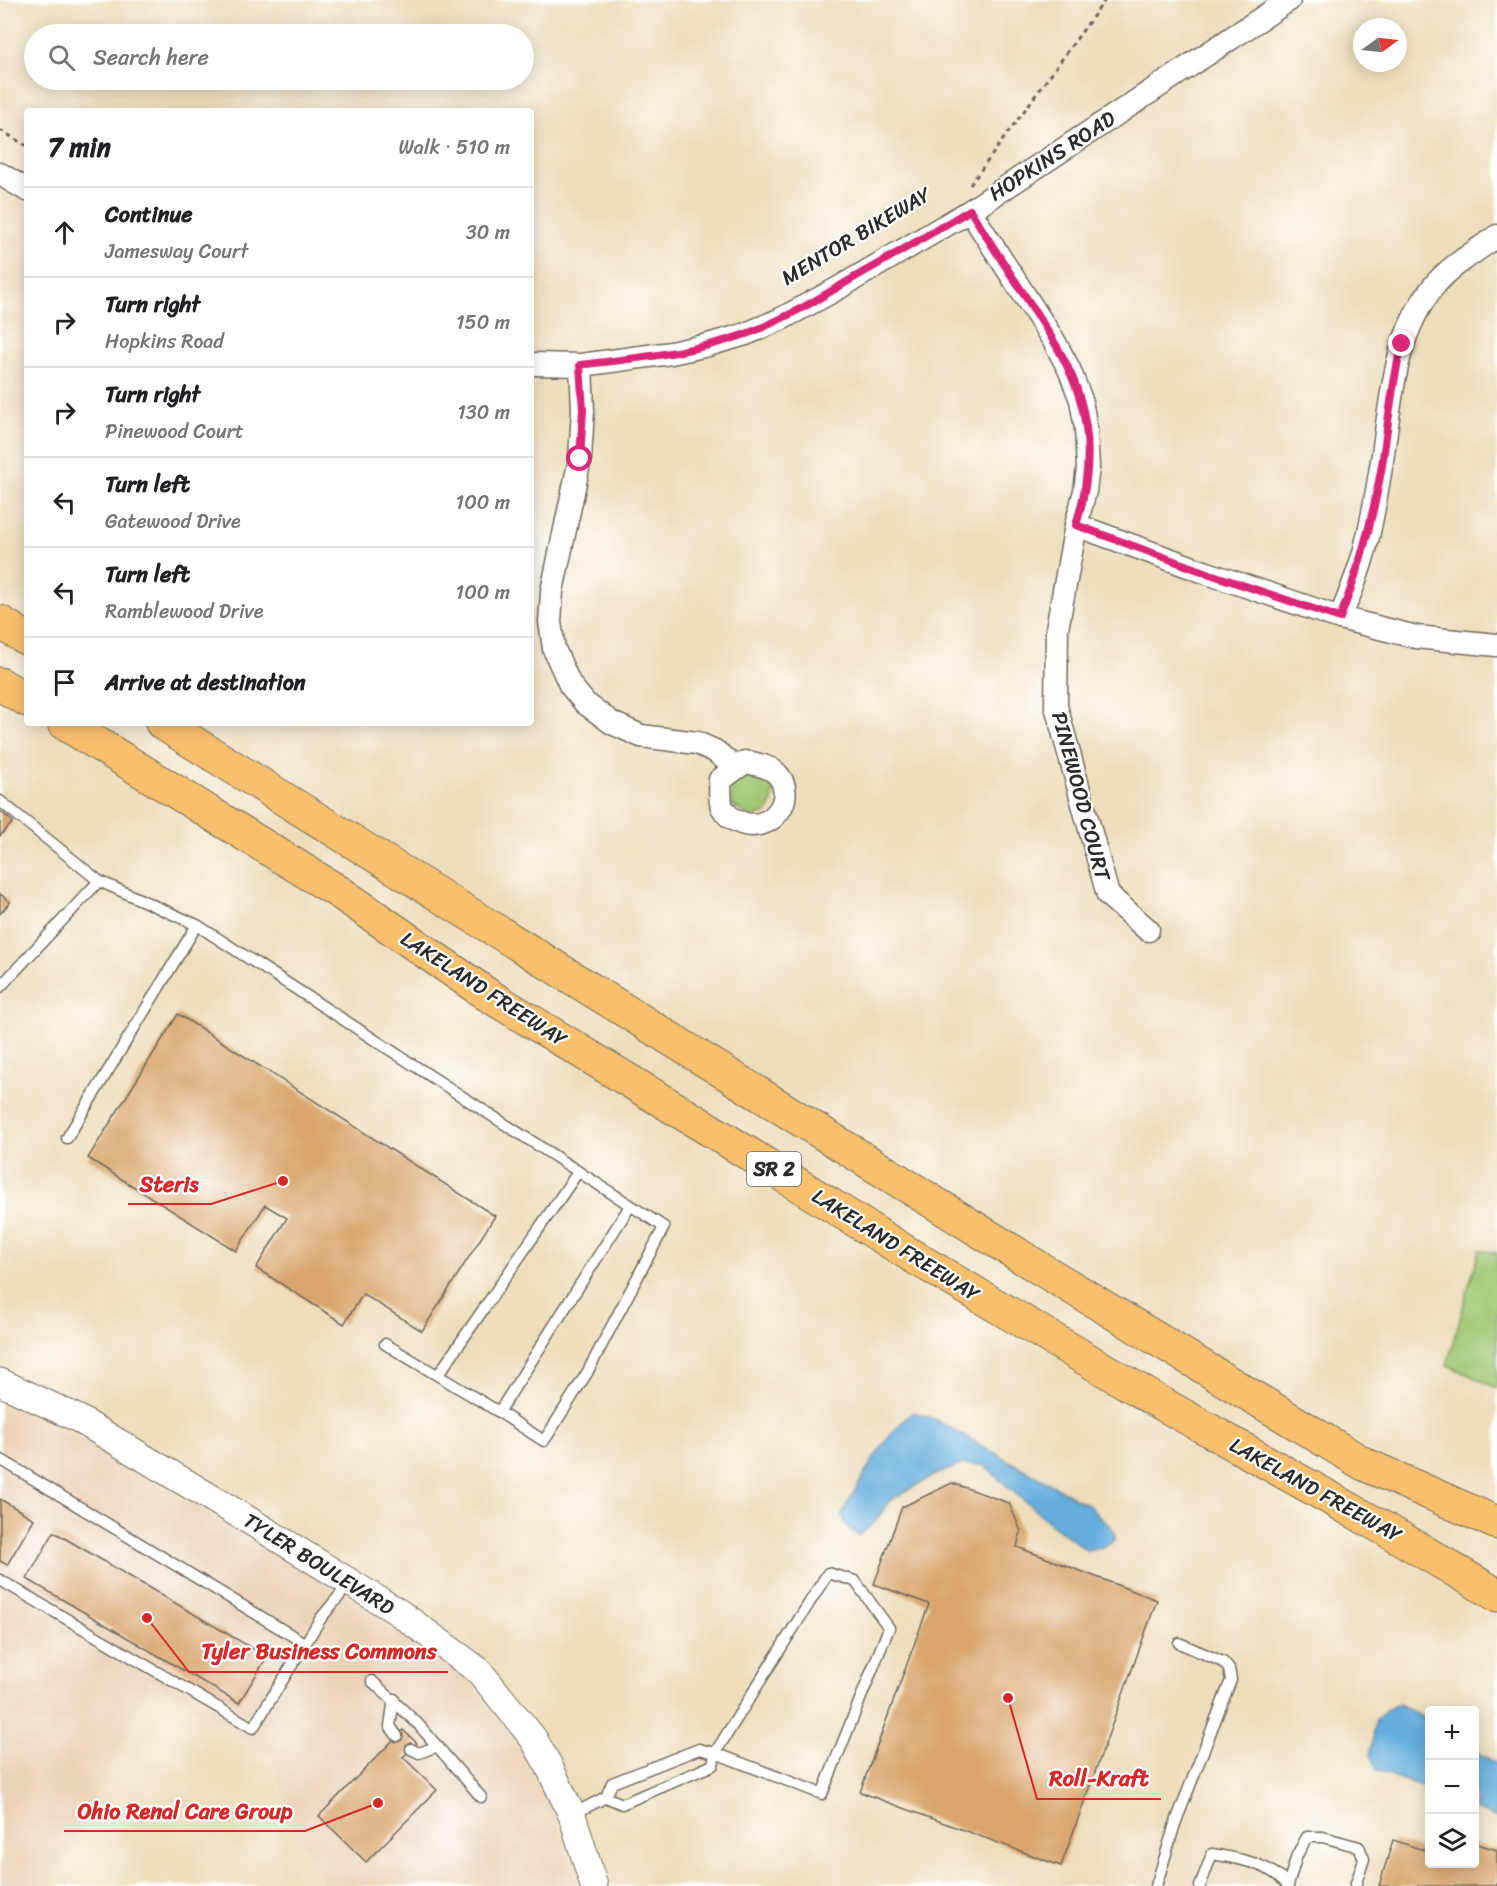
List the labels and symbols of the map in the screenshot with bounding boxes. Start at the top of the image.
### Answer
north arrow [1353,18,1407,72]
street label: HOPKINS ROAD [981,100,1124,212]
street label: MENTOR BIKEWAY [773,175,940,296]
route end [1388,330,1414,356]
route start [566,445,592,471]
street label: PINEWOOD COURT [1040,707,1122,886]
street label: LAKELAND FREEWAY [393,920,576,1058]
road number: SR 2 [747,1152,801,1186]
callout: Steris [128,1164,211,1204]
text: Steris [139,1165,199,1204]
street label: LAKELAND FREEWAY [804,1178,988,1312]
street label: LAKELAND FREEWAY [1222,1427,1410,1554]
street label: TYLER BOULEVARD [236,1502,403,1626]
callout: Tyler Business Commons [189,1632,448,1672]
text: Tyler Business Commons [201,1632,438,1671]
callout: Roll-Kraft [1037,1759,1161,1799]
text: Roll-Kraft [1048,1759,1149,1798]
callout: Ohio Renal Care Group [64,1791,305,1831]
text: Ohio Renal Care Group [77,1792,293,1831]

